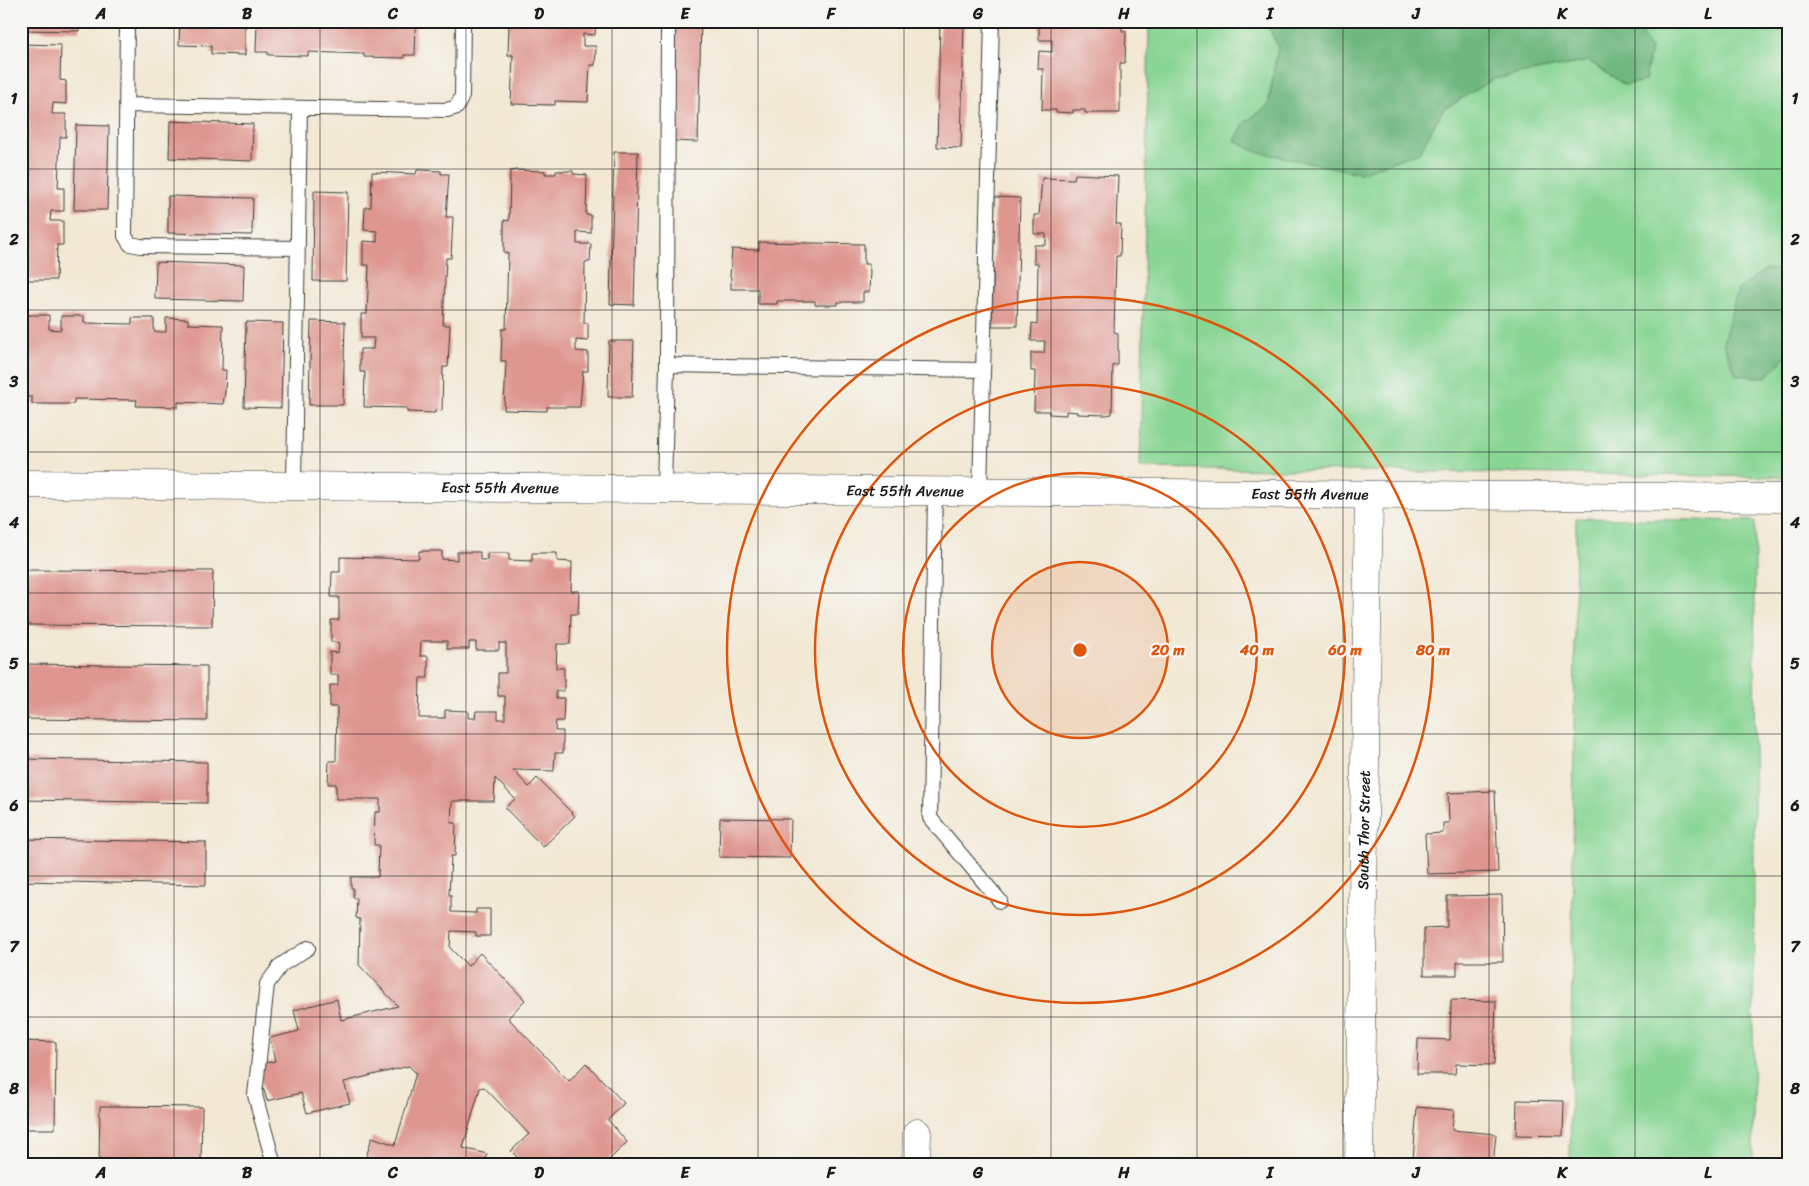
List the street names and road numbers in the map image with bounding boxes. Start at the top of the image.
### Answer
street label: East 55th Avenue [441,474,559,501]
street label: East 55th Avenue [846,478,964,504]
street label: East 55th Avenue [1251,481,1369,508]
street label: South Thor Street [1350,770,1378,890]

